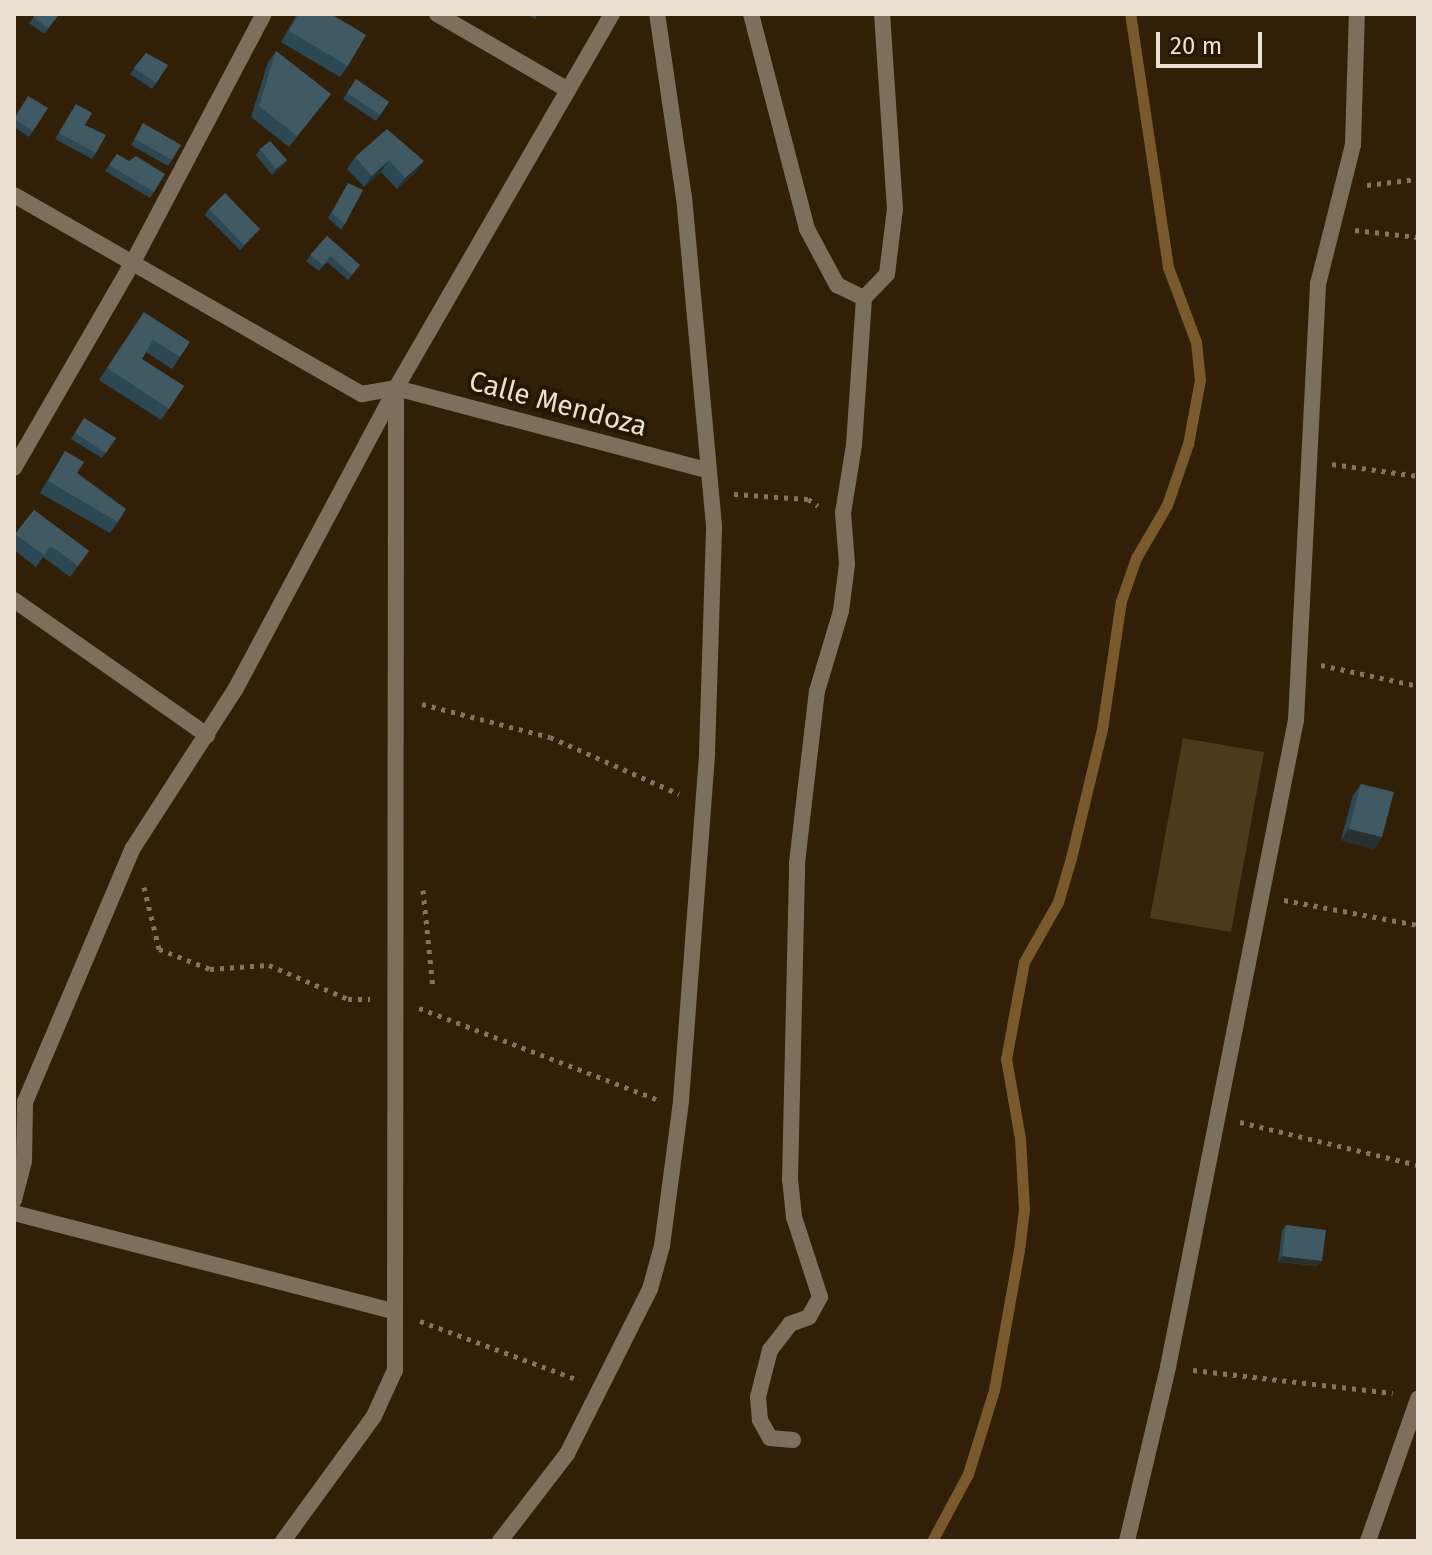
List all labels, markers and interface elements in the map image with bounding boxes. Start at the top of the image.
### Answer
scale bar [1160,16,1266,66]
text: 20 m [1170,32,1222,60]
street label: Calle Mendoza [465,364,651,444]

